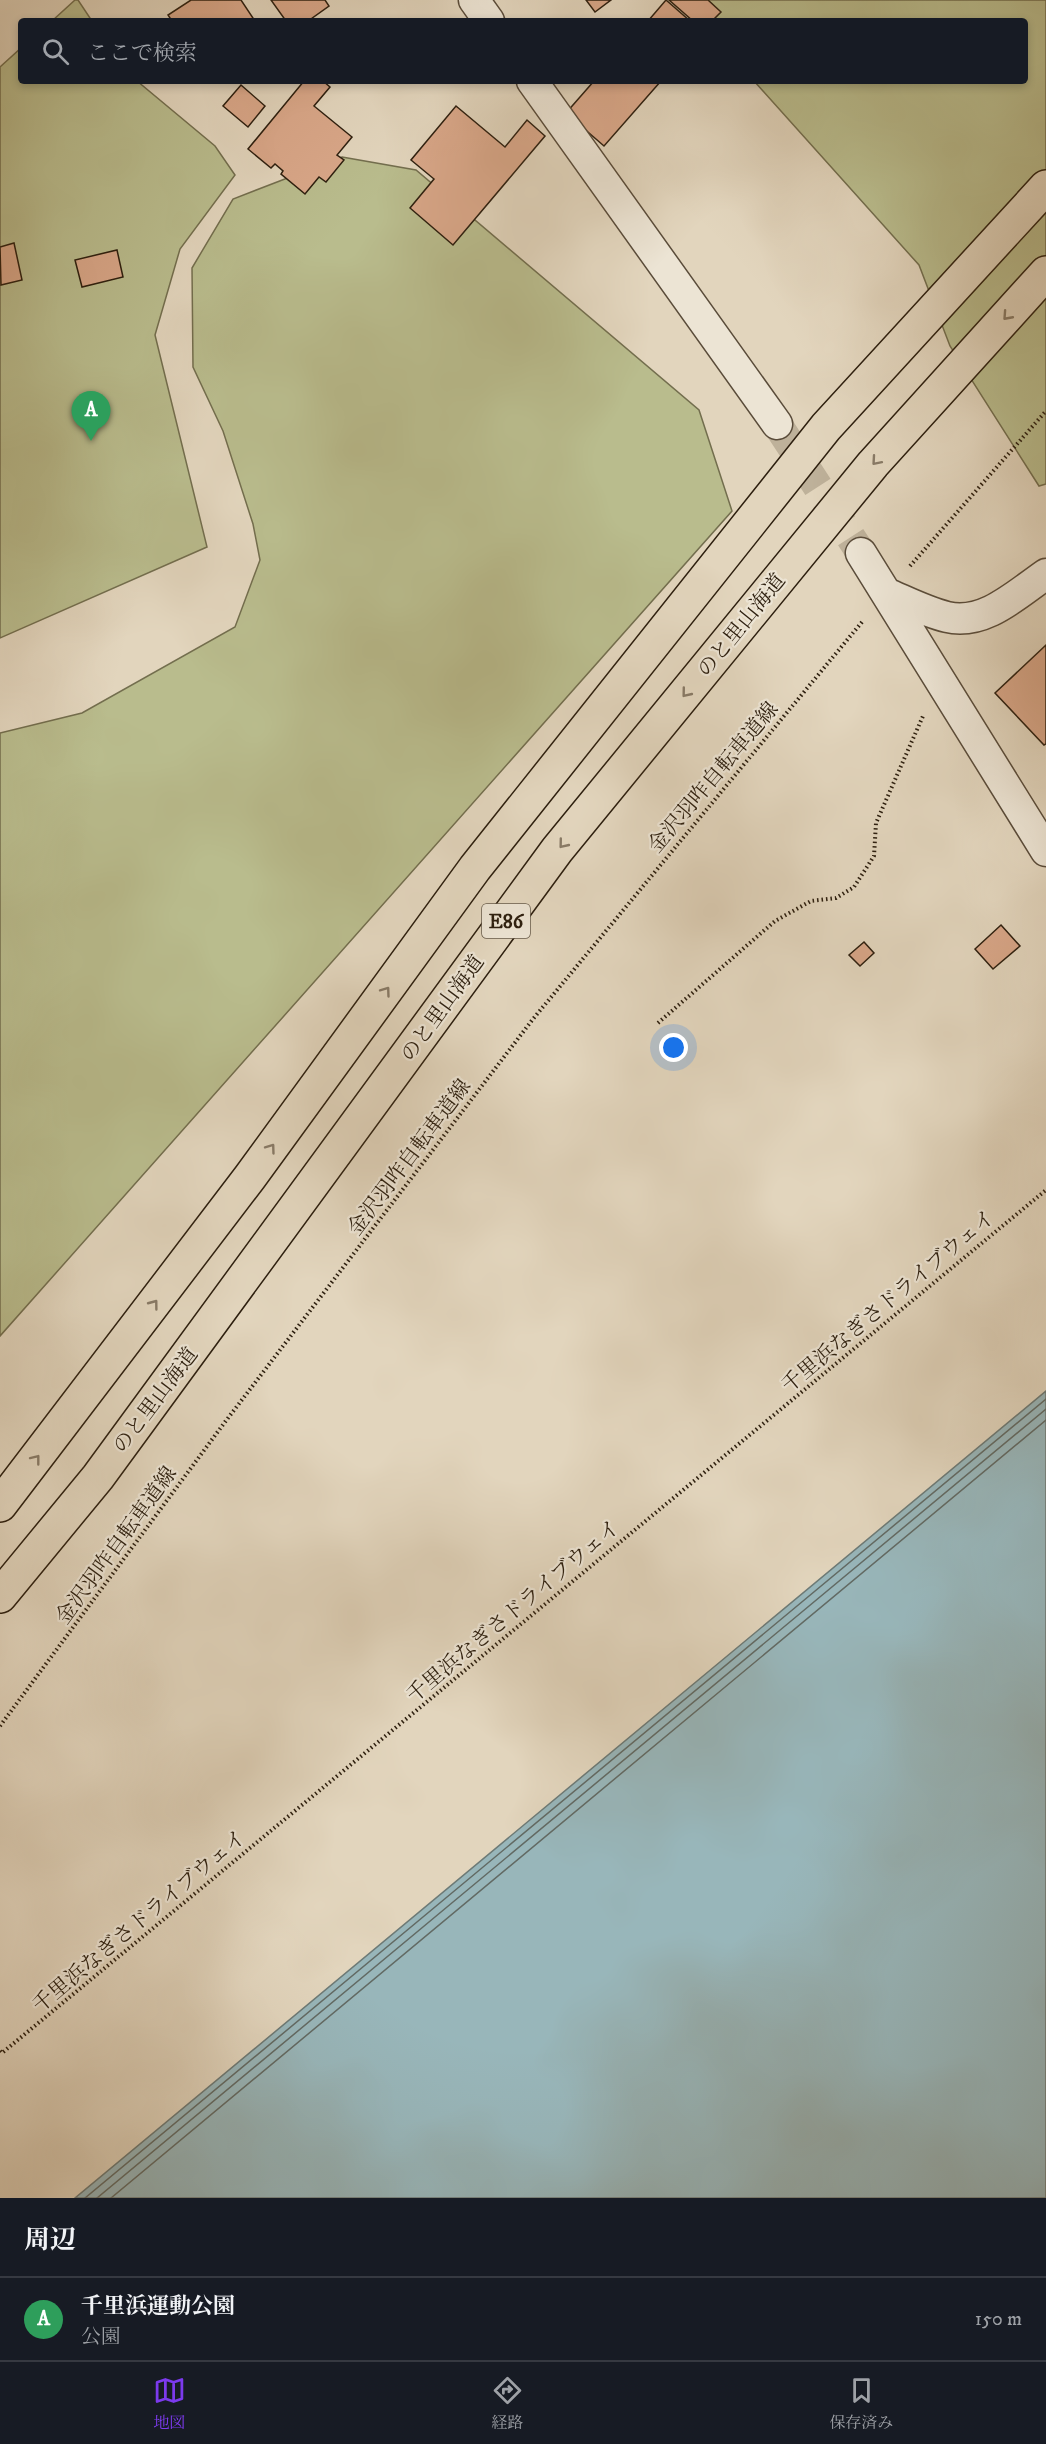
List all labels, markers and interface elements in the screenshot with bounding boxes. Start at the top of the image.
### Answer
search box [18,18,1028,84]
icon: search [39,35,72,68]
text: ここで検索 [87,40,197,67]
one-way arrow [1003,309,1014,320]
pin: A [72,392,110,441]
one-way arrow [872,454,883,465]
street label: のと里山海道 [692,568,792,683]
one-way arrow [682,686,693,697]
street label: 金沢羽咋自転車道線 [643,697,784,858]
one-way arrow [559,837,570,848]
road number: E86 [482,904,530,938]
street label: のと里山海道 [395,950,490,1067]
one-way arrow [379,986,390,997]
your location [659,1033,688,1062]
street label: 金沢羽咋自転車道線 [343,1074,477,1241]
one-way arrow [264,1144,275,1155]
street label: 千里浜なぎさドライブウェイ [777,1205,1001,1399]
one-way arrow [147,1299,158,1310]
street label: のと里山海道 [108,1342,204,1459]
one-way arrow [28,1455,39,1466]
street label: 金沢羽咋自転車道線 [51,1461,183,1630]
street label: 千里浜なぎさドライブウェイ [402,1515,626,1709]
street label: 千里浜なぎさドライブウェイ [28,1825,252,2019]
text: 周辺 [24,2224,76,2257]
text: 千里浜運動公園 [81,2293,235,2320]
text: A [37,2307,50,2332]
text: 150 m [975,2307,1022,2332]
text: 公園 [81,2325,121,2350]
tab: 地図 [153,2374,186,2433]
tab: 経路 [491,2374,524,2433]
tab: 保存済み [829,2374,893,2433]

